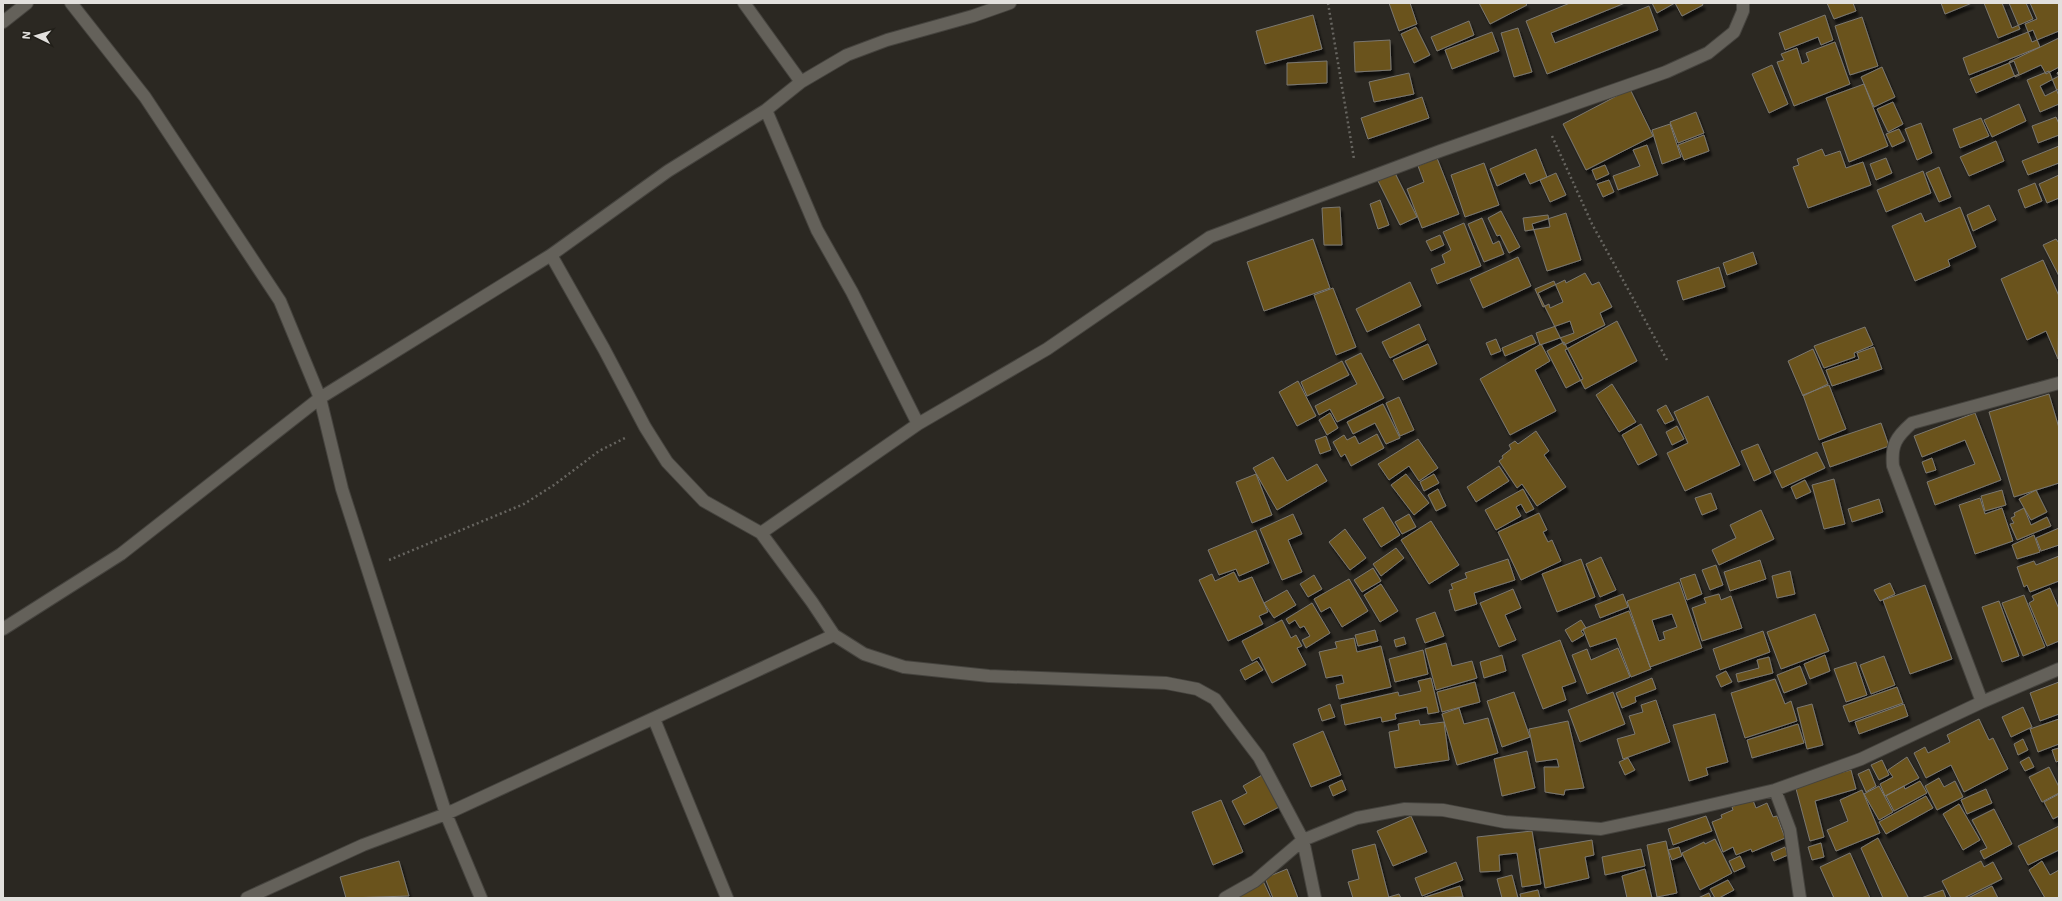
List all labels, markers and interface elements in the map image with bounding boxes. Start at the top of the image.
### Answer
north arrow [16,16,56,56]
text: N [19,31,32,40]

